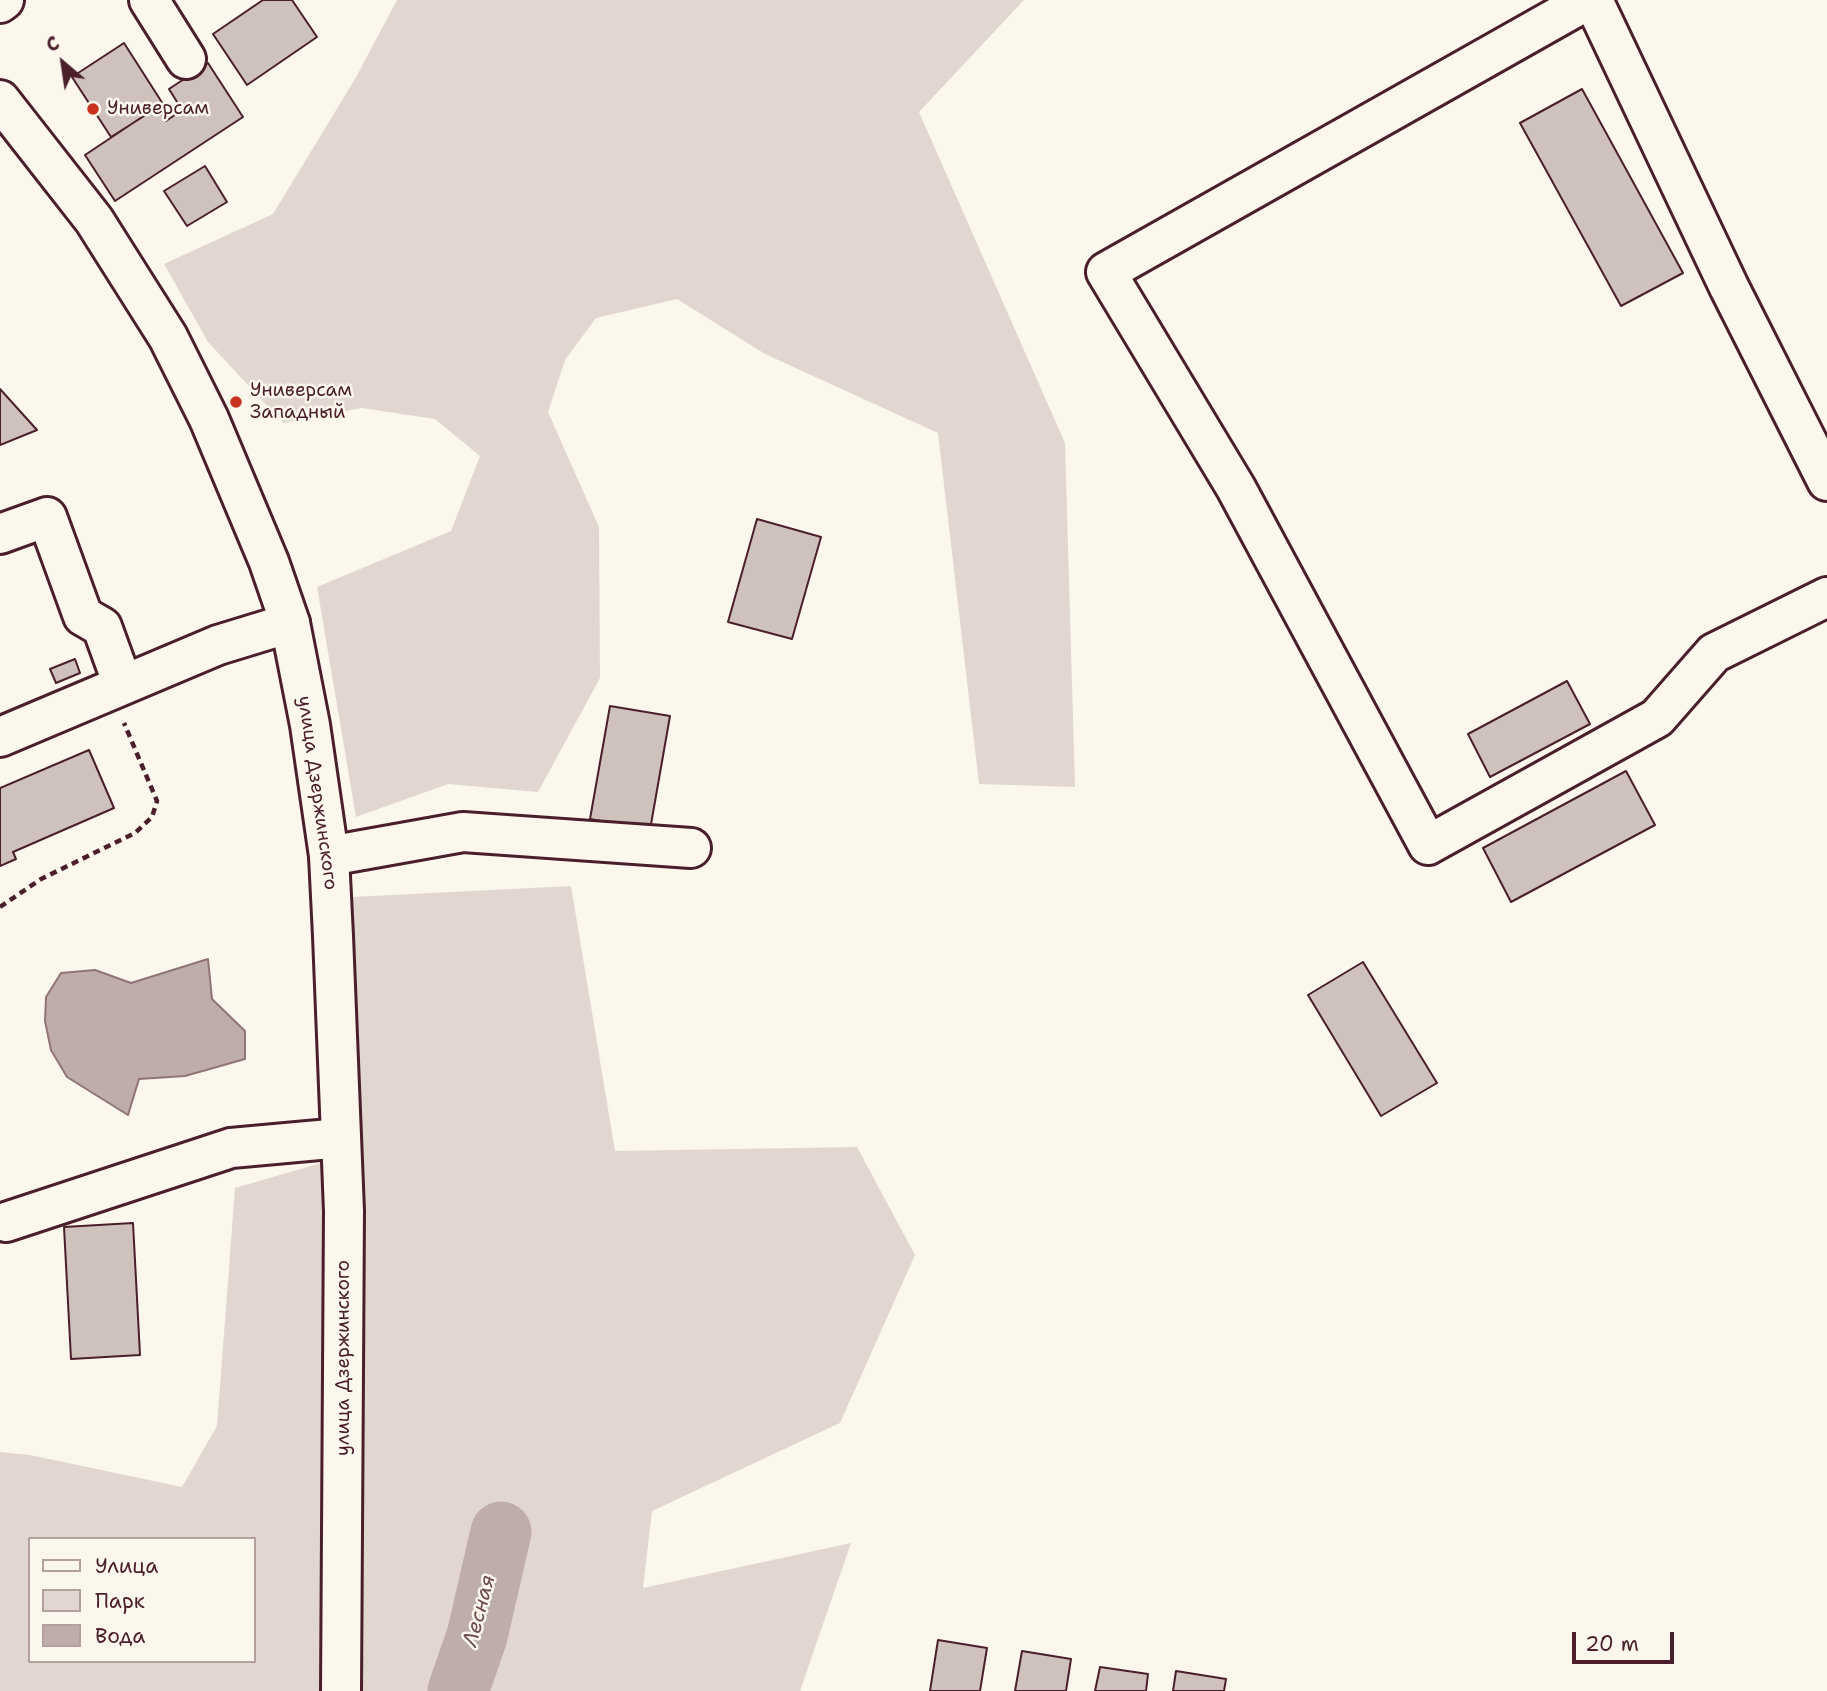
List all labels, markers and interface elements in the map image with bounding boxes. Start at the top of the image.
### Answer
north arrow [28,28,98,98]
text: С [41,30,64,58]
place label: Универсам [107,98,209,120]
marker: Универсам [85,101,101,117]
place label: Универсам Западный [250,380,352,424]
marker: Универсам Западный [228,394,244,410]
street label: улица Дзержинского [292,694,342,892]
street label: улица Дзержинского [333,1260,355,1456]
legend [28,1537,256,1663]
text: Улица [95,1552,158,1580]
water label: Лесная [458,1573,502,1649]
text: Парк [95,1587,145,1615]
scale bar [1575,1618,1676,1662]
text: Вода [95,1622,145,1650]
text: 20 m [1585,1630,1639,1658]

